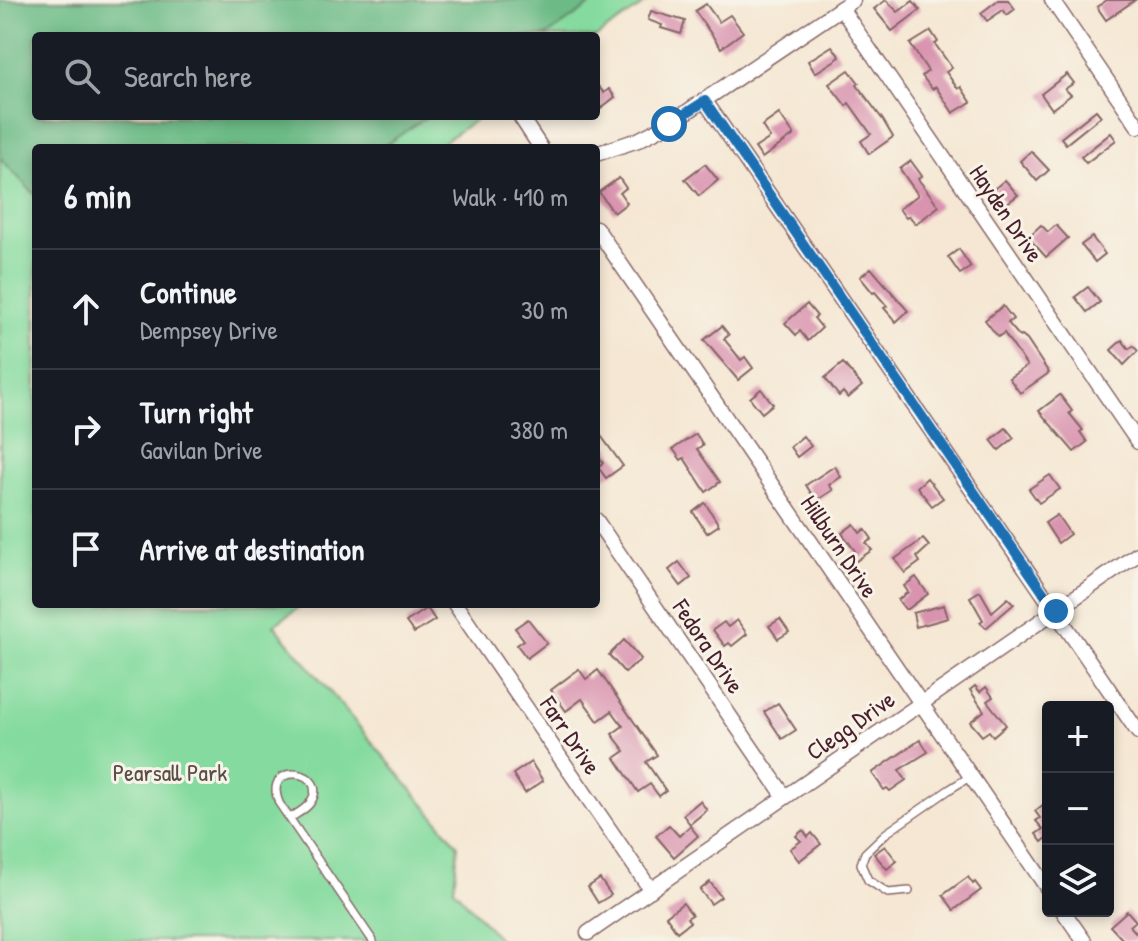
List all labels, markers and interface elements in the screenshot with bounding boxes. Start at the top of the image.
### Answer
search box [32,32,600,120]
icon: search [60,54,104,98]
text: Search here [124,56,252,96]
route start [651,106,687,142]
street label: Hayden Drive [963,158,1052,268]
text: 6 min [64,173,132,219]
text: Walk · 410 m [452,179,568,214]
text: Continue [140,272,237,312]
icon: ahead [64,287,108,331]
text: 30 m [521,292,568,327]
text: Dempsey Drive [140,312,278,347]
text: Turn right [140,392,253,432]
icon: right [64,407,108,451]
text: 380 m [510,412,568,447]
text: Gavilan Drive [140,432,263,467]
street label: Hillburn Drive [794,488,886,604]
icon: arrive [64,527,108,571]
text: Arrive at destination [140,529,365,569]
street label: Fedora Drive [665,592,752,700]
route end [1038,593,1074,629]
street label: Clegg Drive [799,683,901,767]
street label: Farr Drive [533,689,609,781]
map controls [1042,701,1114,917]
button: + [1042,701,1114,773]
park label: Pearsall Park [113,756,227,788]
button: − [1042,773,1114,845]
button: layers [1042,845,1114,917]

